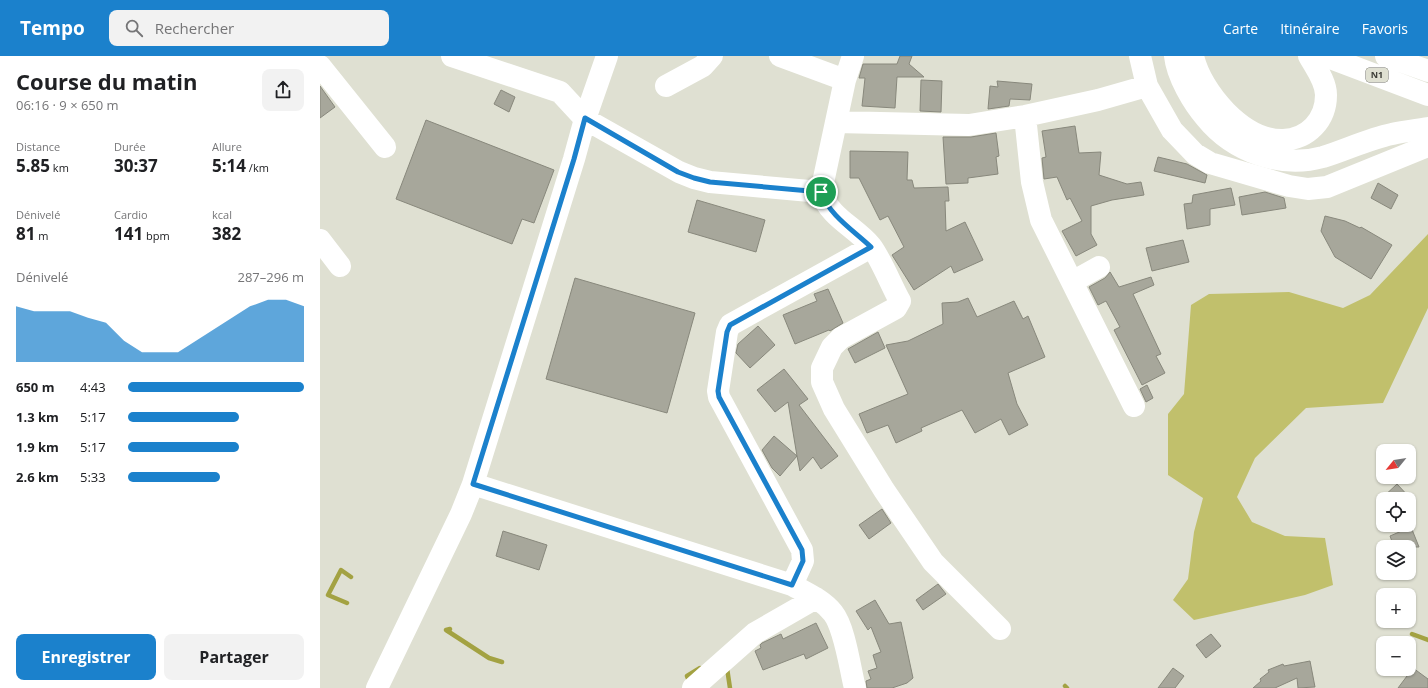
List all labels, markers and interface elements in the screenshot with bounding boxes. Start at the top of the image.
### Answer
search box [109,10,389,46]
text: Tempo [20,15,85,41]
icon: search [123,17,145,39]
text: Rechercher [155,18,234,38]
text: Carte [1223,19,1258,38]
text: Itinéraire [1280,19,1340,38]
text: Favoris [1362,19,1408,38]
text: Course du matin [16,66,197,96]
road number: N1 [1366,68,1388,82]
button: share [262,69,304,111]
text: 06:16 · 9 × 650 m [16,96,119,114]
text: Distance [16,139,60,154]
text: Durée [114,139,146,154]
text: Allure [212,139,242,154]
text: 5.85 [16,154,50,177]
text: 30:37 [114,154,158,177]
text: 5:14 [212,154,246,177]
text: km [50,160,69,175]
text: /km [246,160,269,175]
pin [804,175,838,209]
icon: arrive [810,181,832,203]
text: Dénivelé [16,207,60,222]
text: Cardio [114,207,148,222]
text: kcal [212,207,232,222]
text: 81 [16,222,35,245]
text: 141 [114,222,143,245]
text: 382 [212,222,241,245]
text: m [35,228,49,243]
text: bpm [143,228,170,243]
text: Dénivelé [16,268,68,286]
text: 287–296 m [237,268,304,286]
text: 650 m [16,378,54,396]
text: 4:43 [80,378,106,396]
text: 1.3 km [16,408,59,426]
text: 5:17 [80,408,106,426]
text: 1.9 km [16,438,59,456]
text: 5:17 [80,438,106,456]
north arrow [1376,444,1416,484]
map controls [1376,444,1416,676]
text: 2.6 km [16,468,59,486]
text: 5:33 [80,468,106,486]
button: locate [1376,492,1416,532]
button: layers [1376,540,1416,580]
button: + [1376,588,1416,628]
button: Enregistrer [16,634,156,680]
button: Partager [164,634,304,680]
button: − [1376,636,1416,676]

